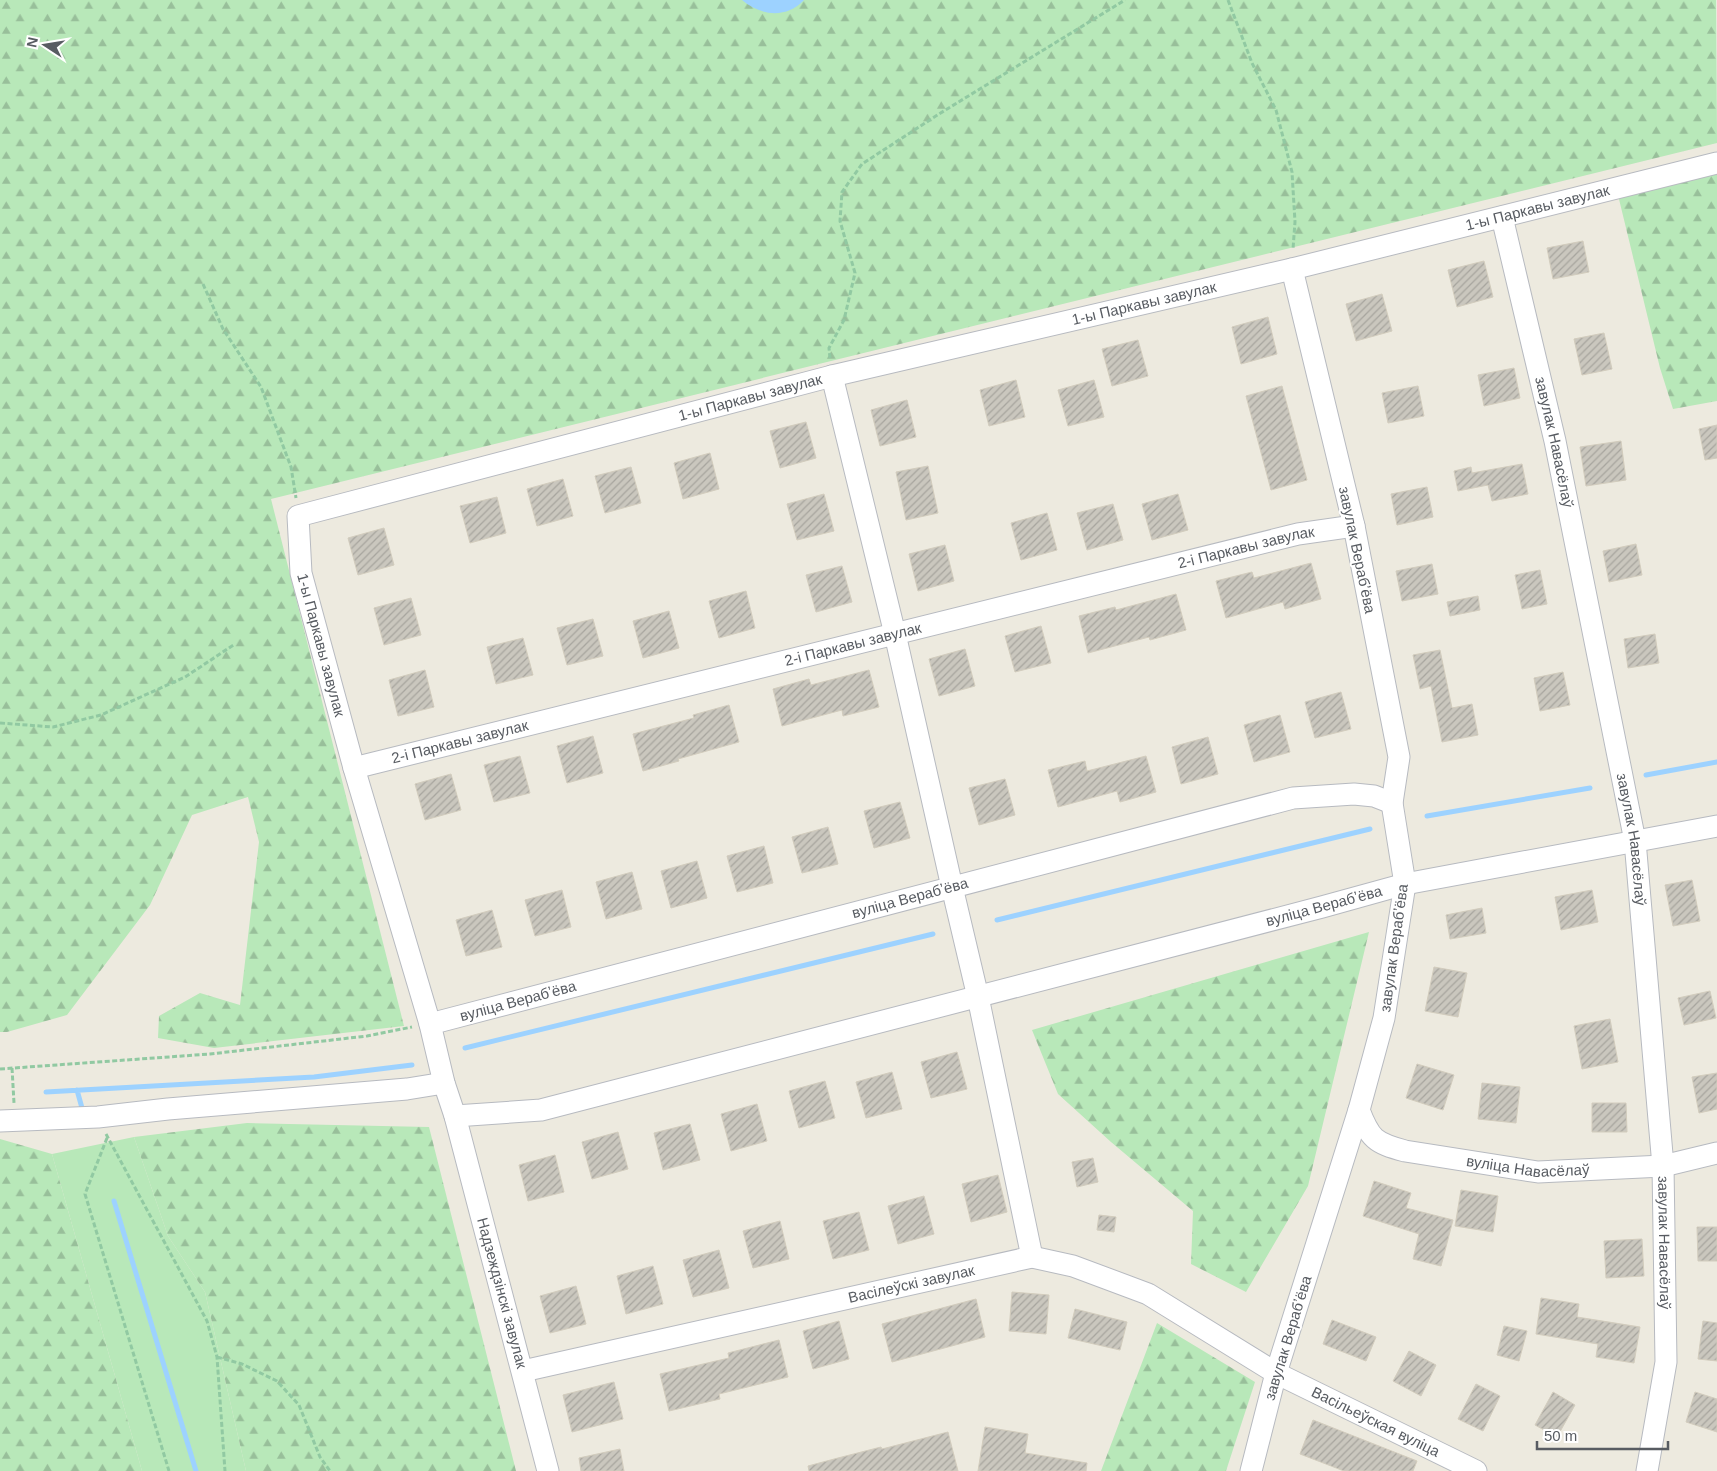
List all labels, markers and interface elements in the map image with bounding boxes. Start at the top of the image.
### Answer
north arrow [20,20,70,70]
text: N [23,36,41,49]
street label: 1-ы Паркавы завулак [1464,181,1612,233]
street label: 1-ы Паркавы завулак [1070,278,1218,328]
street label: 1-ы Паркавы завулак [676,370,824,424]
street label: завулак Навасёлаў [1532,375,1577,509]
street label: завулак Верабʼёва [1336,485,1379,616]
street label: 2-і Паркавы завулак [1176,523,1316,572]
street label: 1-ы Паркавы завулак [294,571,349,719]
street label: 2-і Паркавы завулак [783,619,923,669]
street label: 2-і Паркавы завулак [390,716,530,766]
street label: завулак Навасёлаў [1614,772,1650,907]
street label: вуліца Верабʼёва [850,874,970,921]
street label: вуліца Верабʼёва [1264,882,1384,929]
street label: завулак Верабʼёва [1376,882,1411,1013]
street label: вуліца Верабʼёва [458,977,578,1024]
street label: вуліца Навасёлаў [1465,1152,1590,1180]
street label: завулак Навасёлаў [1655,1176,1674,1310]
street label: Надзеждзінскі завулак [474,1216,531,1371]
street label: Васілеўскі завулак [846,1261,977,1306]
street label: завулак Верабʼёва [1260,1273,1315,1402]
street label: Васільеўская вуліца [1309,1383,1443,1460]
scale bar [1537,1418,1668,1450]
text: 50 m [1544,1427,1577,1444]

